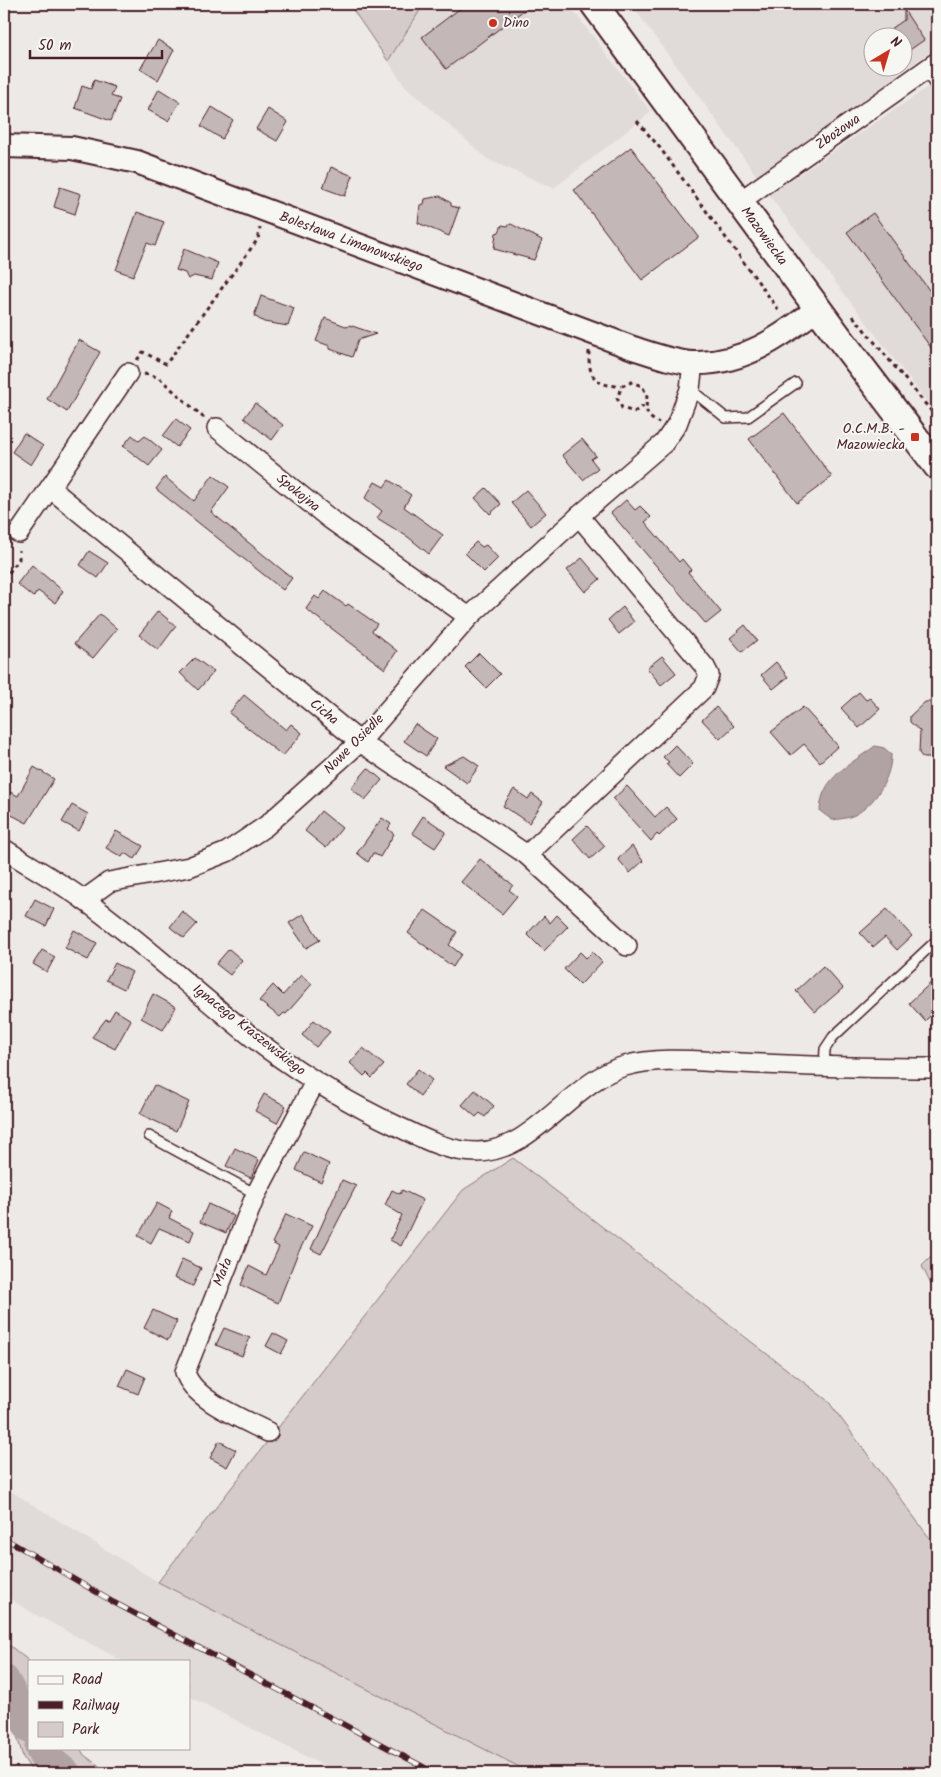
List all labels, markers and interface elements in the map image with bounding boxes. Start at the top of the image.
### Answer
place label: Dino [503,12,529,34]
marker: Dino [487,17,499,29]
scale bar [30,28,162,60]
north arrow [864,28,914,78]
text: N [885,31,906,54]
text: 50 m [38,34,72,58]
street label: Zbożowa [811,108,865,156]
street label: Mazowiecka [735,202,793,270]
street label: Bolesława Limanowskiego [276,206,426,278]
place label: O.C.M.B. - Mazowiecka [836,418,905,456]
marker: O.C.M.B. - Mazowiecka [909,431,921,443]
street label: Spokojna [271,468,325,518]
street label: Cicha [305,693,343,731]
street label: Nowe Osiedle [319,708,390,779]
street label: Ignacego Kraszewskiego [188,979,310,1081]
street label: Mała [207,1254,239,1290]
legend [28,1660,190,1750]
text: Road [72,1668,103,1692]
text: Railway [72,1694,120,1718]
text: Park [72,1718,100,1742]

